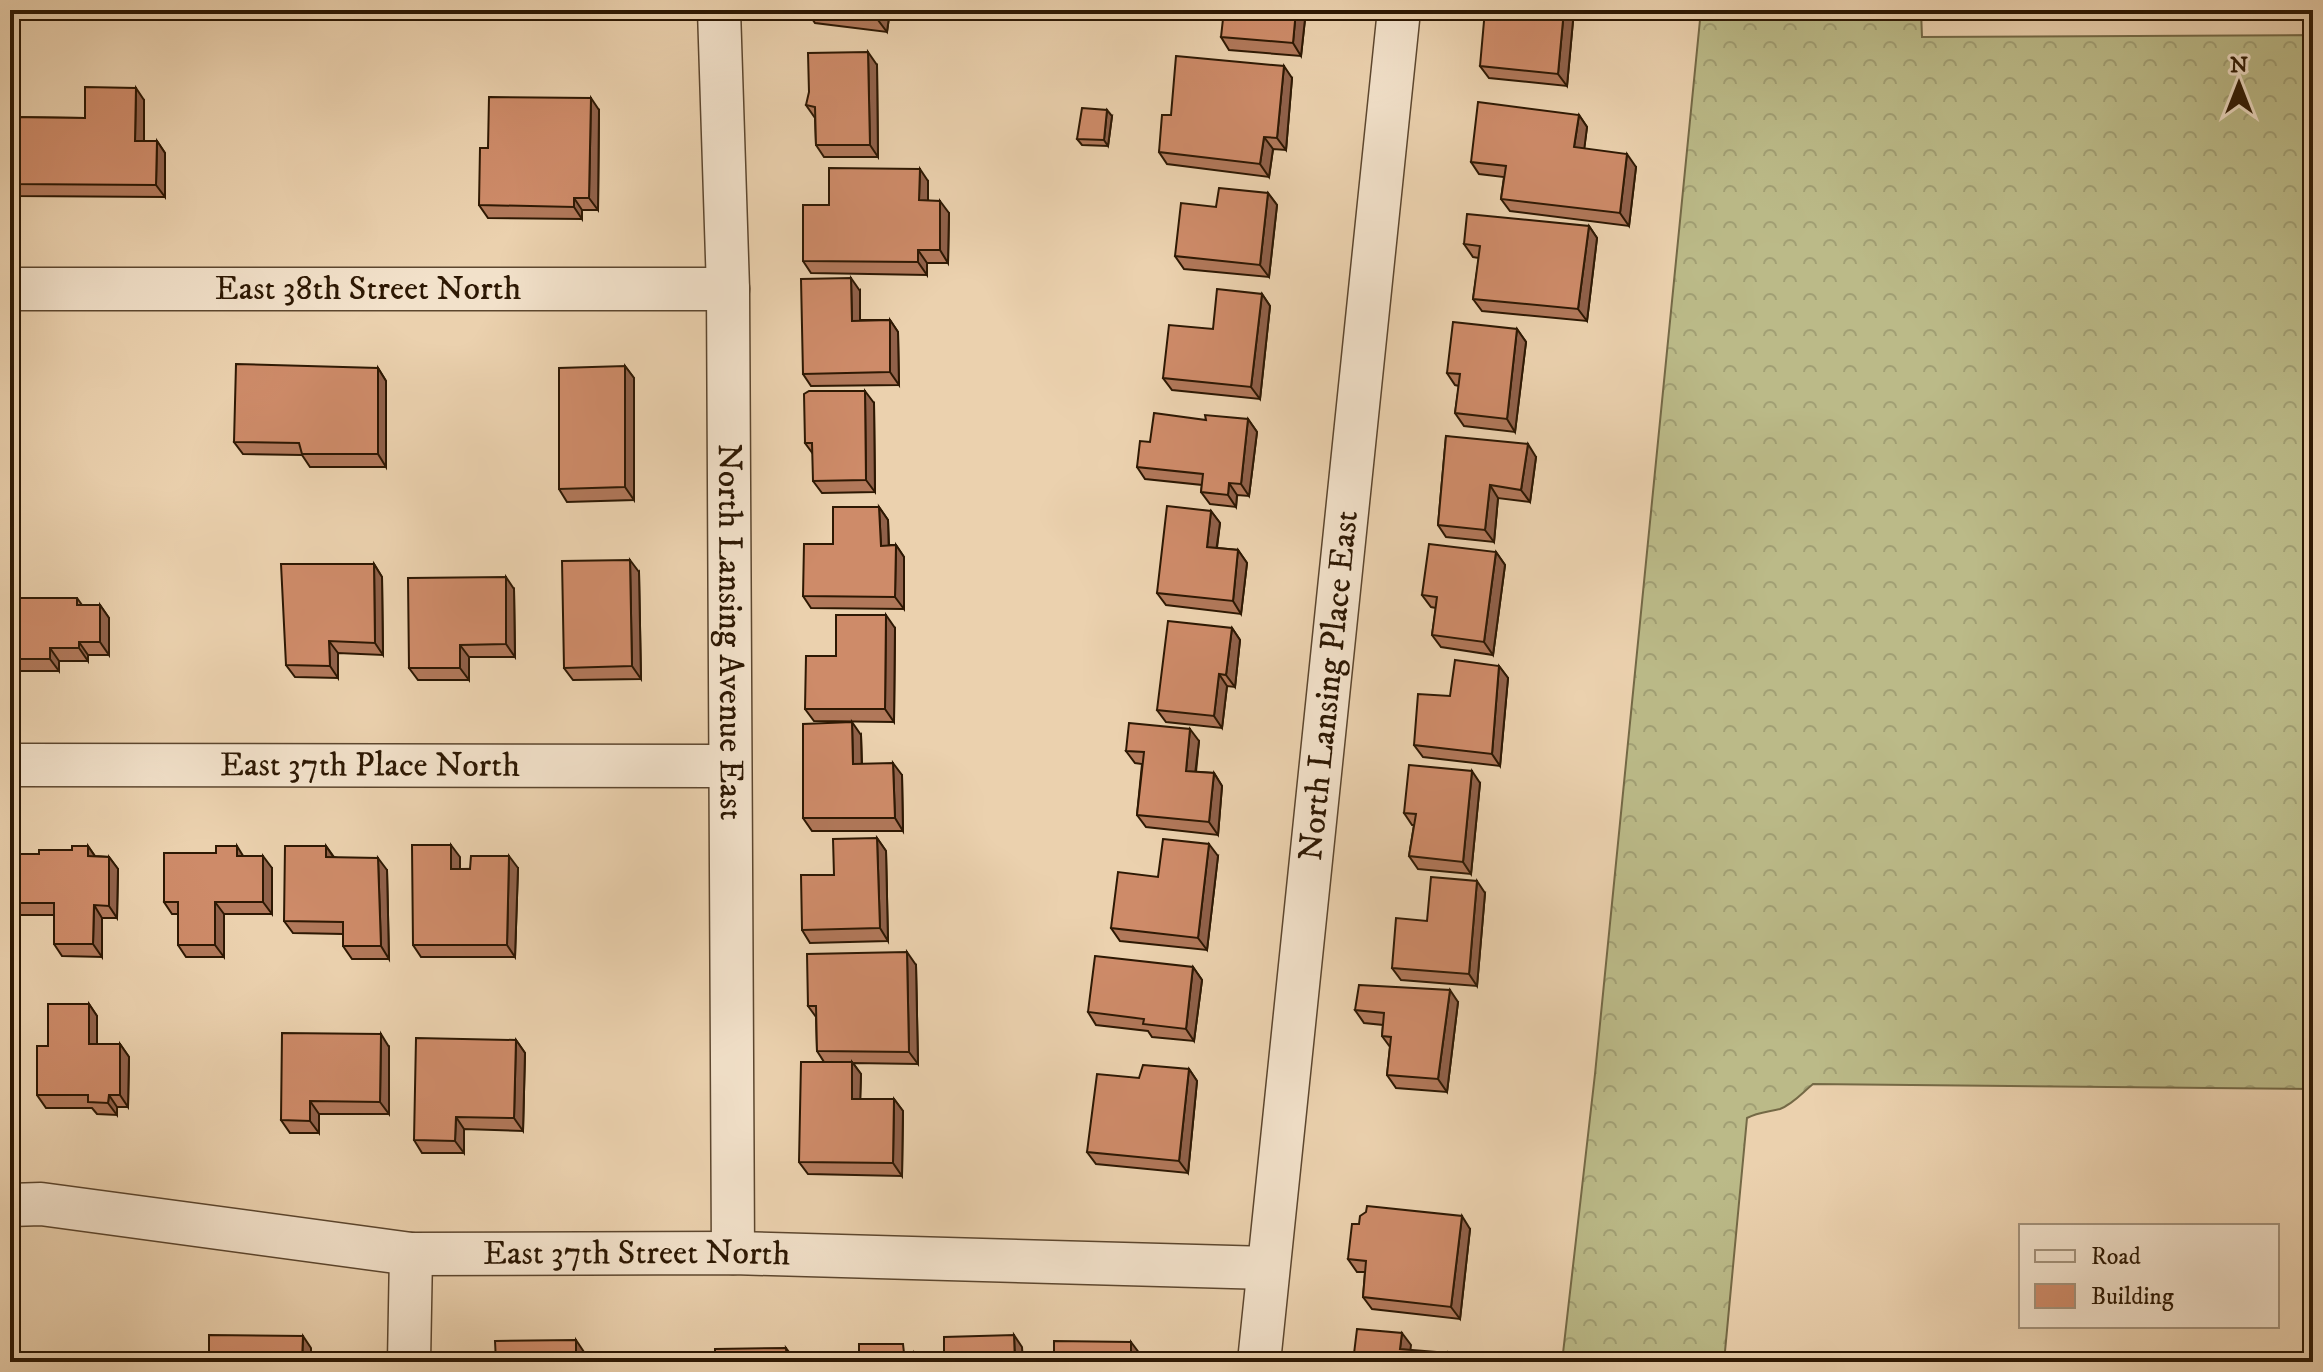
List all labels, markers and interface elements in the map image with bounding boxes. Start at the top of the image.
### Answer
north arrow [2199,44,2279,124]
text: N [2230,52,2248,79]
street label: East 38th Street North [215,268,521,310]
street label: North Lansing Avenue East [708,443,752,821]
street label: North Lansing Place East [1290,508,1368,863]
street label: East 37th Place North [220,744,520,787]
legend [2019,1224,2279,1328]
street label: East 37th Street North [483,1232,791,1276]
text: Road [2091,1242,2141,1272]
text: Building [2091,1282,2174,1312]

